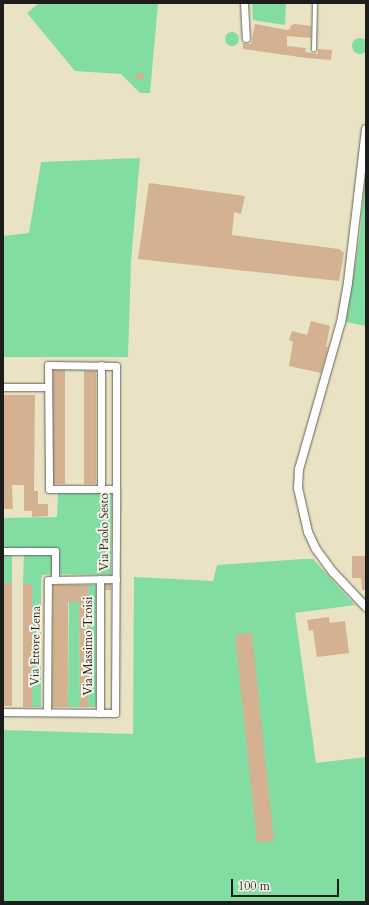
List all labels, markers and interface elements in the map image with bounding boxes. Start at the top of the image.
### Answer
street label: Via Paolo Sesto [98,493,112,571]
street label: Via Massimo Troisi [82,597,96,695]
street label: Via Ettore Lena [28,606,44,686]
scale bar [233,871,341,897]
text: 100 m [238,878,270,894]

